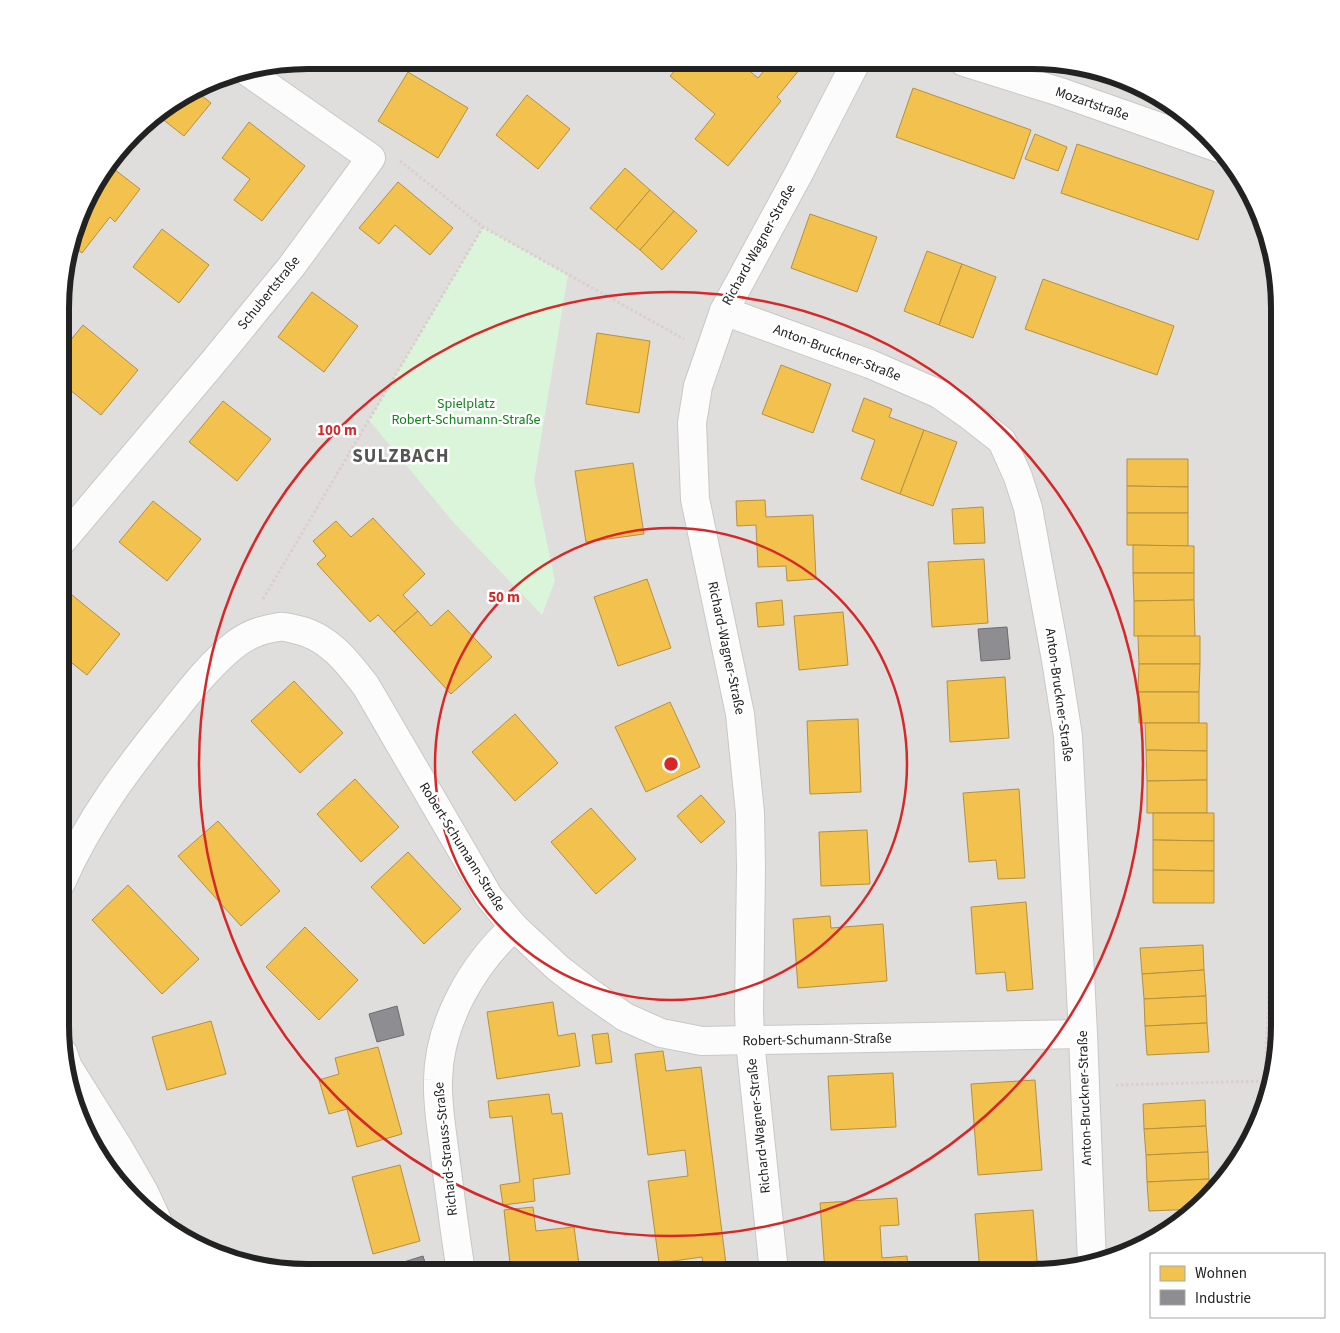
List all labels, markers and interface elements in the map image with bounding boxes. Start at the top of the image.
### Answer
street label: Mozartstraße [1052,82,1132,126]
street label: Richard-Wagner-Straße [717,181,801,309]
street label: Schubertstraße [233,252,305,334]
street label: Anton-Bruckner-Straße [770,319,904,387]
park label: Spielplatz Robert-Schumann-Straße [391,394,541,430]
text: 100 m [317,420,357,441]
district label: SULZBACH [352,443,450,470]
street label: Richard-Wagner-Straße [702,580,750,717]
text: 50 m [488,587,520,608]
street label: Anton-Bruckner-Straße [1040,627,1078,763]
centre of rings [662,755,680,773]
street label: Robert-Schumann-Straße [414,778,510,916]
street label: Robert-Schumann-Straße [742,1029,892,1051]
street label: Anton-Bruckner-Straße [1073,1030,1097,1166]
street label: Richard-Wagner-Straße [742,1057,776,1195]
street label: Richard-Strauss-Straße [429,1081,463,1217]
legend [1150,1253,1325,1318]
text: Wohnen [1195,1263,1247,1284]
text: Industrie [1195,1288,1251,1309]

